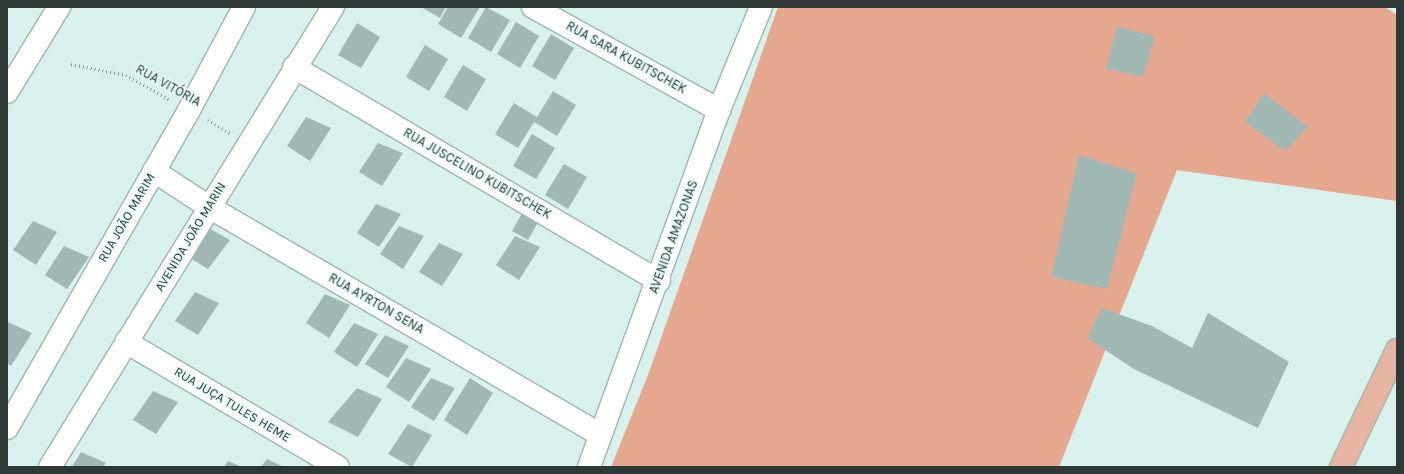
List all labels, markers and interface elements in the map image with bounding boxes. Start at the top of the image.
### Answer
street label: RUA SARA KUBITSCHEK [563,18,689,98]
street label: RUA VITÓRIA [133,62,203,110]
street label: RUA JUSCELINO KUBITSCHEK [400,125,554,223]
street label: RUA JOÃO MARIM [95,171,159,265]
street label: AVENIDA AMAZONAS [646,178,702,296]
street label: AVENIDA JOÃO MARIN [152,179,230,295]
street label: RUA AYRTON SENA [325,270,427,338]
street label: RUA JUÇA TULES HEME [171,364,293,446]

